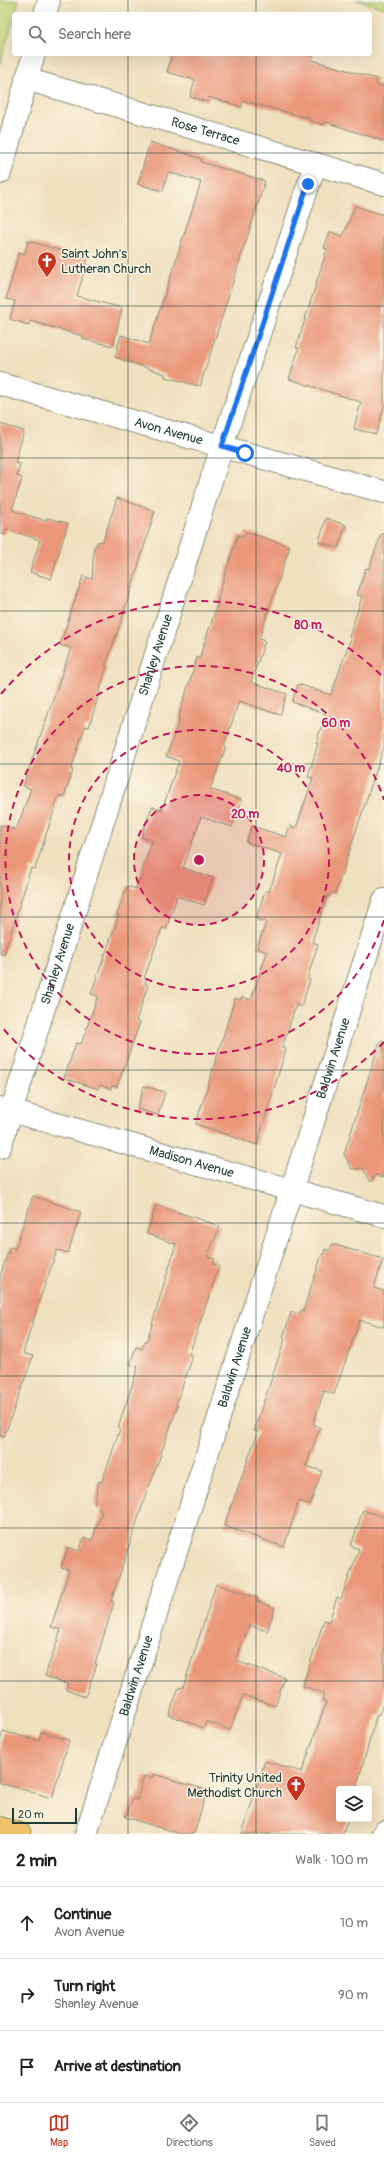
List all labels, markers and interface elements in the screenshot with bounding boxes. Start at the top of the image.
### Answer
search box [12,12,372,56]
icon: search [26,23,48,45]
text: Search here [58,25,131,44]
street label: Rose Terrace [169,114,242,149]
route end [299,175,317,193]
place label: Saint John's Lutheran Church [61,246,151,277]
church icon: Saint John's Lutheran Church [36,250,58,278]
street label: Avon Avenue [132,414,205,449]
route start [236,444,254,462]
street label: Shanley Avenue [135,612,176,698]
text: 80 m [294,618,322,633]
text: 60 m [322,716,351,731]
text: 40 m [276,761,306,776]
text: 20 m [231,807,259,822]
centre of rings [192,853,206,867]
street label: Shanley Avenue [38,921,79,1007]
street label: Baldwin Avenue [313,1015,354,1101]
street label: Madison Avenue [148,1142,236,1182]
street label: Baldwin Avenue [215,1324,256,1410]
street label: Baldwin Avenue [116,1633,157,1718]
place label: Trinity United Methodist Church [187,1770,282,1801]
church icon: Trinity United Methodist Church [285,1774,307,1802]
map controls [336,1786,372,1822]
button: layers [336,1786,372,1822]
scale bar [12,1806,77,1825]
text: 20 m [18,1808,44,1821]
text: 2 min [16,1850,57,1871]
text: Walk · 100 m [295,1852,368,1868]
text: Continue [54,1905,112,1924]
icon: ahead [16,1912,38,1934]
text: 10 m [340,1915,368,1931]
text: Avon Avenue [54,1924,125,1940]
text: Turn right [54,1977,115,1996]
icon: right [16,1984,38,2006]
text: 90 m [338,1987,368,2003]
text: Shanley Avenue [54,1996,139,2012]
icon: arrive [16,2056,38,2078]
text: Arrive at destination [54,2057,181,2076]
tab: Map [48,2112,70,2149]
tab: Directions [166,2112,213,2149]
tab: Saved [309,2112,336,2149]

